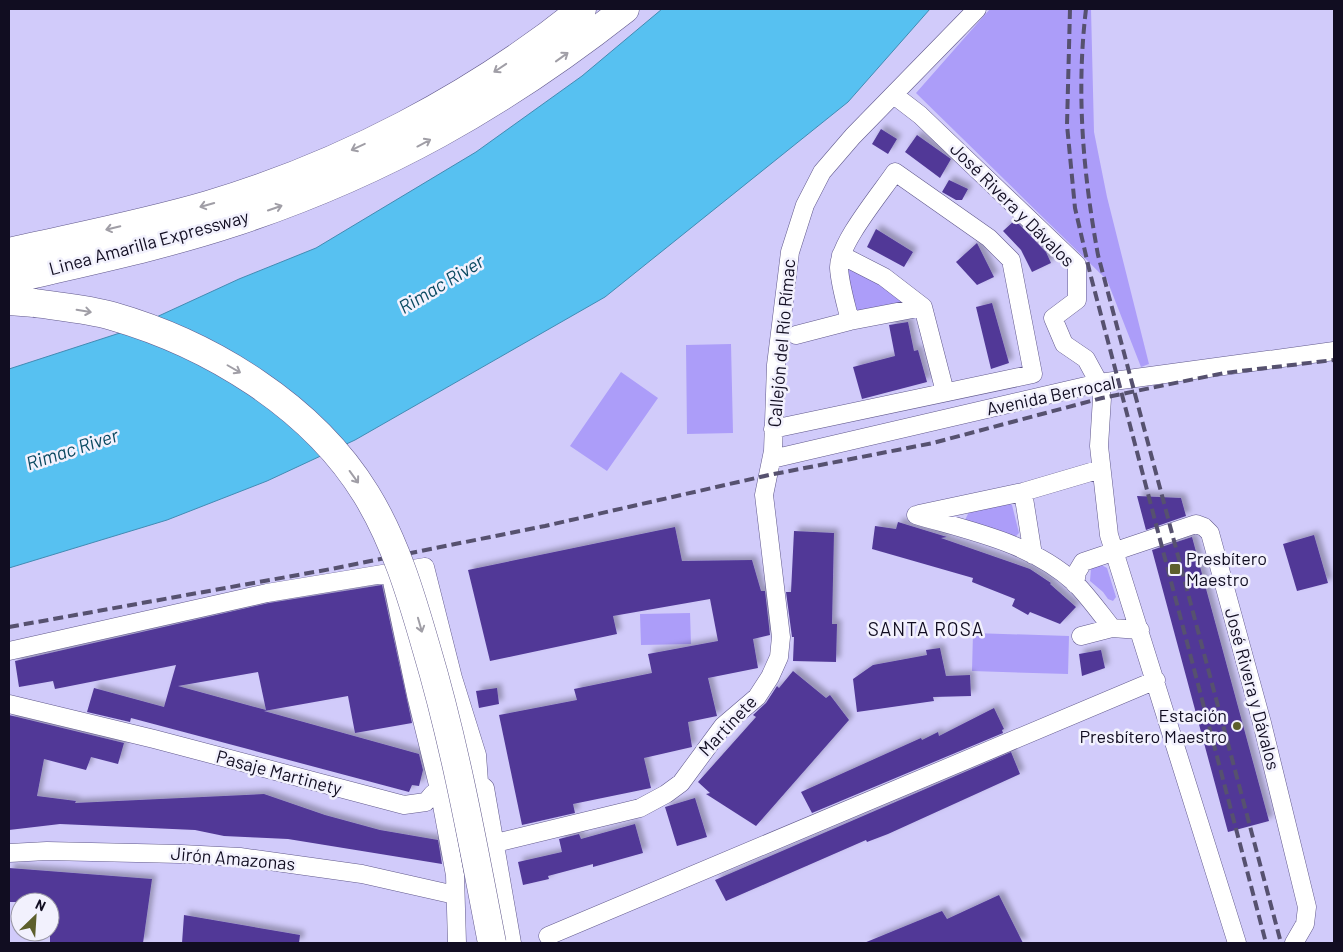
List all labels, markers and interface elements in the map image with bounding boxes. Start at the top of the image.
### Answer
one-way arrow [555,52,569,62]
one-way arrow [493,63,507,73]
one-way arrow [416,138,431,147]
street label: José Rivera y Dávalos [946,138,1079,271]
one-way arrow [351,143,366,152]
one-way arrow [199,200,215,210]
one-way arrow [267,203,283,212]
street label: Linea Amarilla Expressway [46,205,251,279]
one-way arrow [105,224,121,233]
water label: Rimac River [394,248,489,318]
street label: Callejón del Río Rímac [763,258,799,428]
one-way arrow [75,306,91,316]
one-way arrow [227,364,242,374]
street label: Avenida Berrocal [984,371,1117,419]
water label: Rimac River [23,422,122,474]
one-way arrow [349,470,359,484]
place label: Presbítero Maestro [1186,547,1267,590]
marker: Presbítero Maestro [1168,562,1182,576]
street label: José Rivera y Dávalos [1221,605,1285,772]
one-way arrow [415,616,425,632]
district label: SANTA ROSA [868,617,984,640]
street label: Martinete [694,690,761,760]
place label: Estación Presbítero Maestro [1079,704,1227,747]
marker: Estación Presbítero Maestro [1231,720,1243,732]
street label: Pasaje Martinety [214,745,344,799]
street label: Jirón Amazonas [170,842,296,874]
north arrow [10,892,60,942]
text: N [33,895,49,914]

